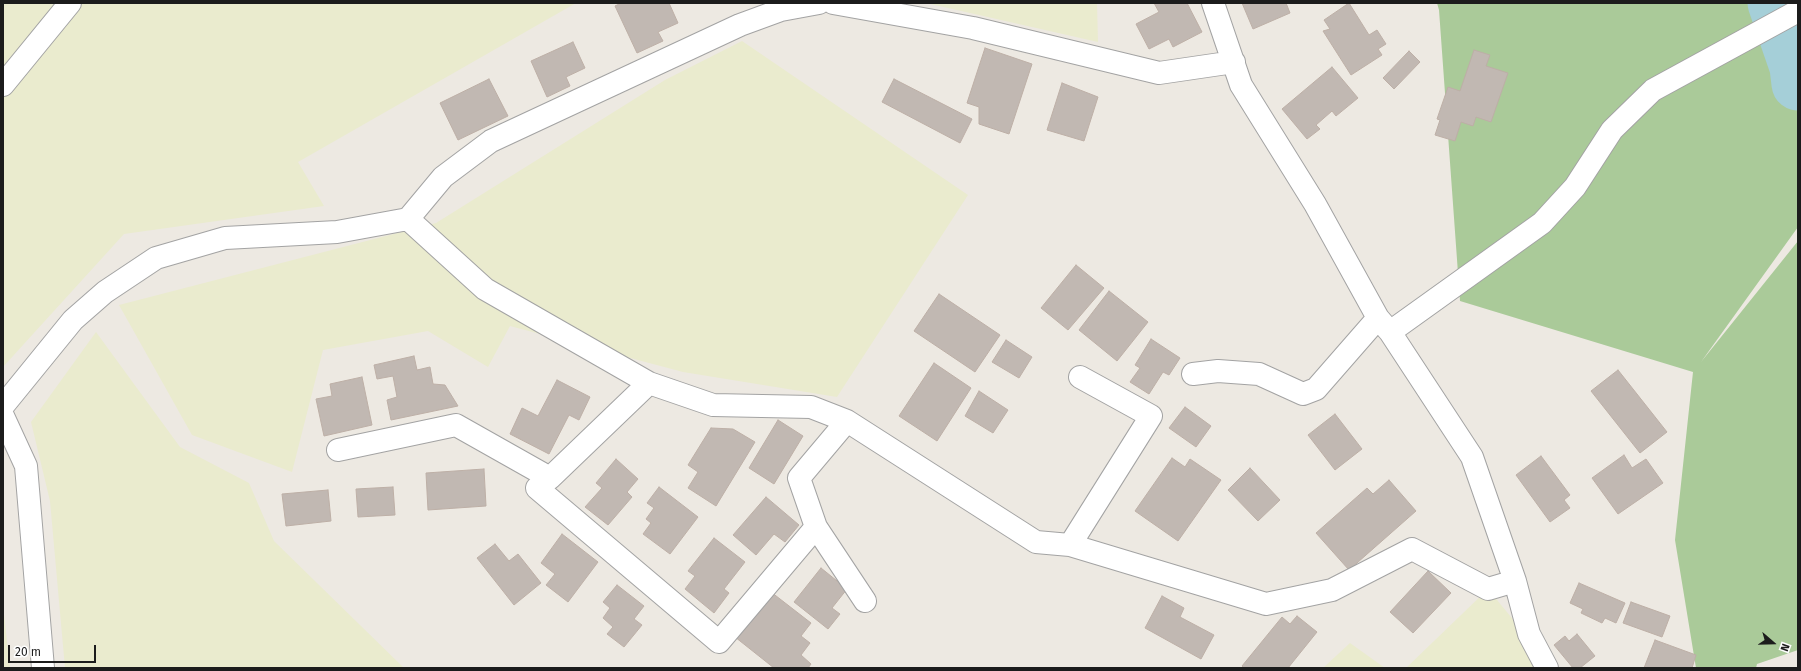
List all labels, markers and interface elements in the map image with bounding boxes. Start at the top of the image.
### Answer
north arrow [1753,623,1793,663]
scale bar [10,637,98,663]
text: N [1777,642,1792,653]
text: 20 m [15,645,41,659]

